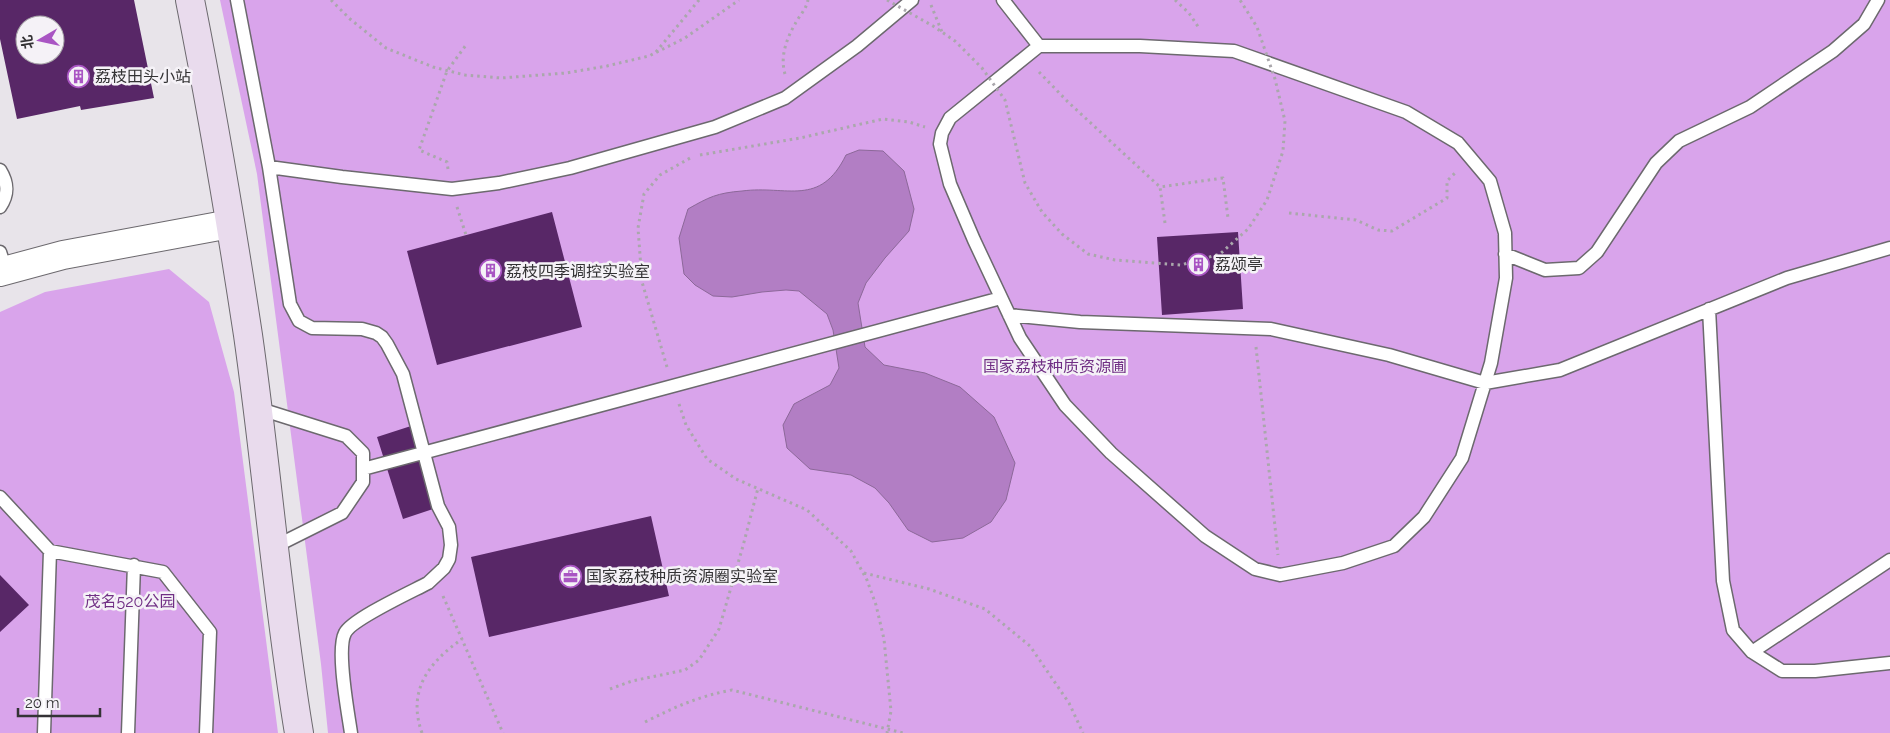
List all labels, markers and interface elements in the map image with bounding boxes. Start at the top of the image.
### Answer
north arrow [15,15,65,65]
text: 北 [18,34,36,50]
building icon: 荔枝田头小站 [67,64,91,88]
place label: 荔枝田头小站 [95,67,191,86]
building icon: 荔颂亭 [1187,252,1211,276]
place label: 荔颂亭 [1215,255,1263,274]
building icon: 荔枝四季调控实验室 [478,259,502,283]
place label: 荔枝四季调控实验室 [506,262,650,281]
park label: 国家荔枝种质资源圃 [983,357,1127,376]
office icon: 国家荔枝种质资源圈实验室 [558,564,582,588]
place label: 国家荔枝种质资源圈实验室 [586,567,778,586]
park label: 茂名520公园 [85,592,175,611]
scale bar [18,686,100,718]
text: 20 m [25,694,60,712]

